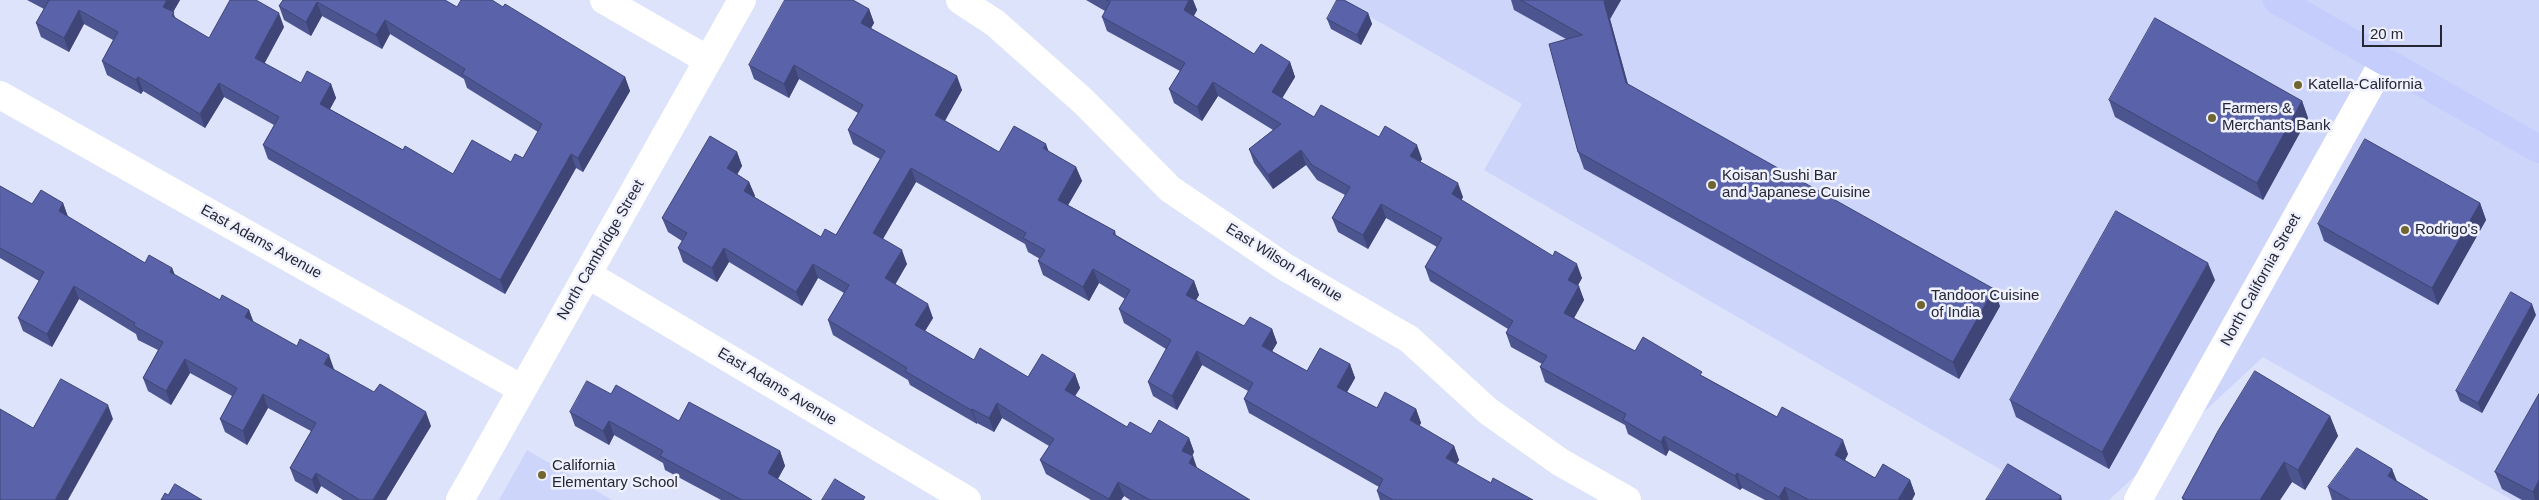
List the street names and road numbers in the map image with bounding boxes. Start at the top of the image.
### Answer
street label: North Cambridge Street [554,177,648,323]
street label: East Adams Avenue [197,201,325,283]
street label: North California Street [2217,211,2305,349]
street label: East Wilson Avenue [1222,220,1346,306]
street label: East Adams Avenue [714,344,840,430]

